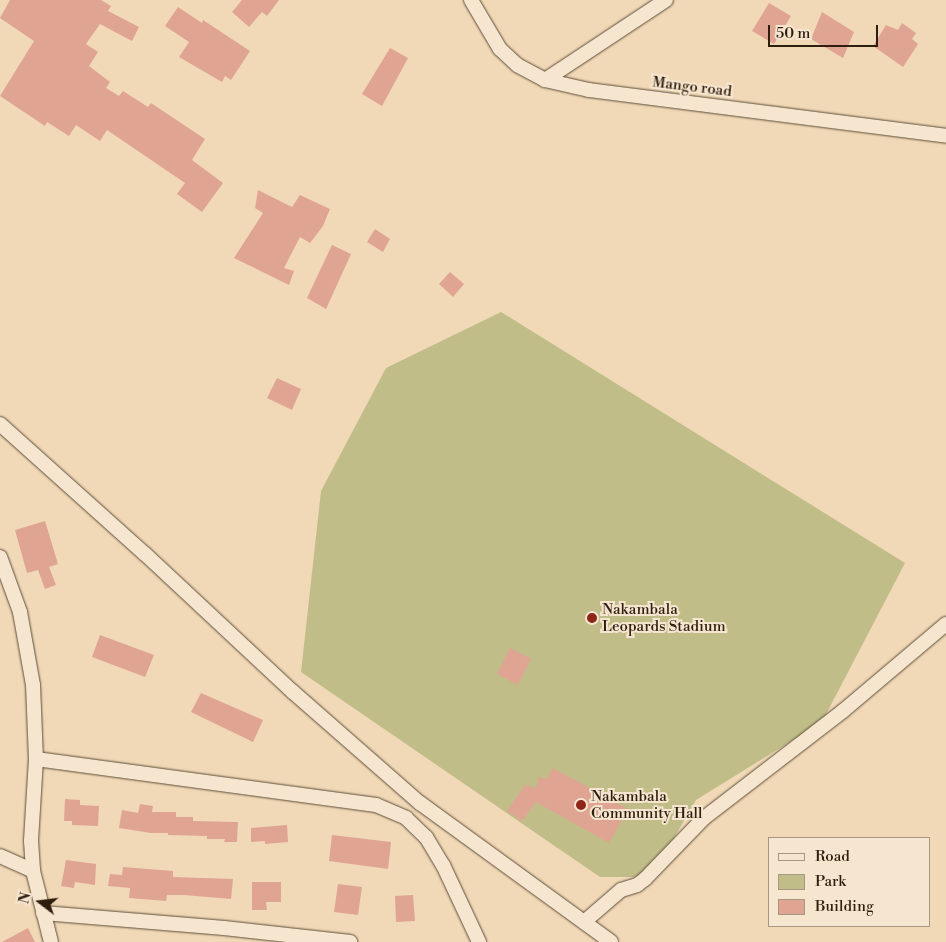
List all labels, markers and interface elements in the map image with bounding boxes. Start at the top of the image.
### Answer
scale bar [771,15,881,47]
text: 50 m [776,24,810,43]
street label: Mango road [651,73,733,101]
place label: Nakambala Leopards Stadium [602,600,726,635]
marker: Nakambala Leopards Stadium [586,612,598,624]
place label: Nakambala Community Hall [591,787,702,822]
marker: Nakambala Community Hall [575,799,587,811]
legend [768,837,931,927]
text: Road [815,847,850,866]
text: Park [815,872,846,891]
north arrow [15,877,65,927]
text: N [15,890,36,906]
text: Building [815,897,874,916]

